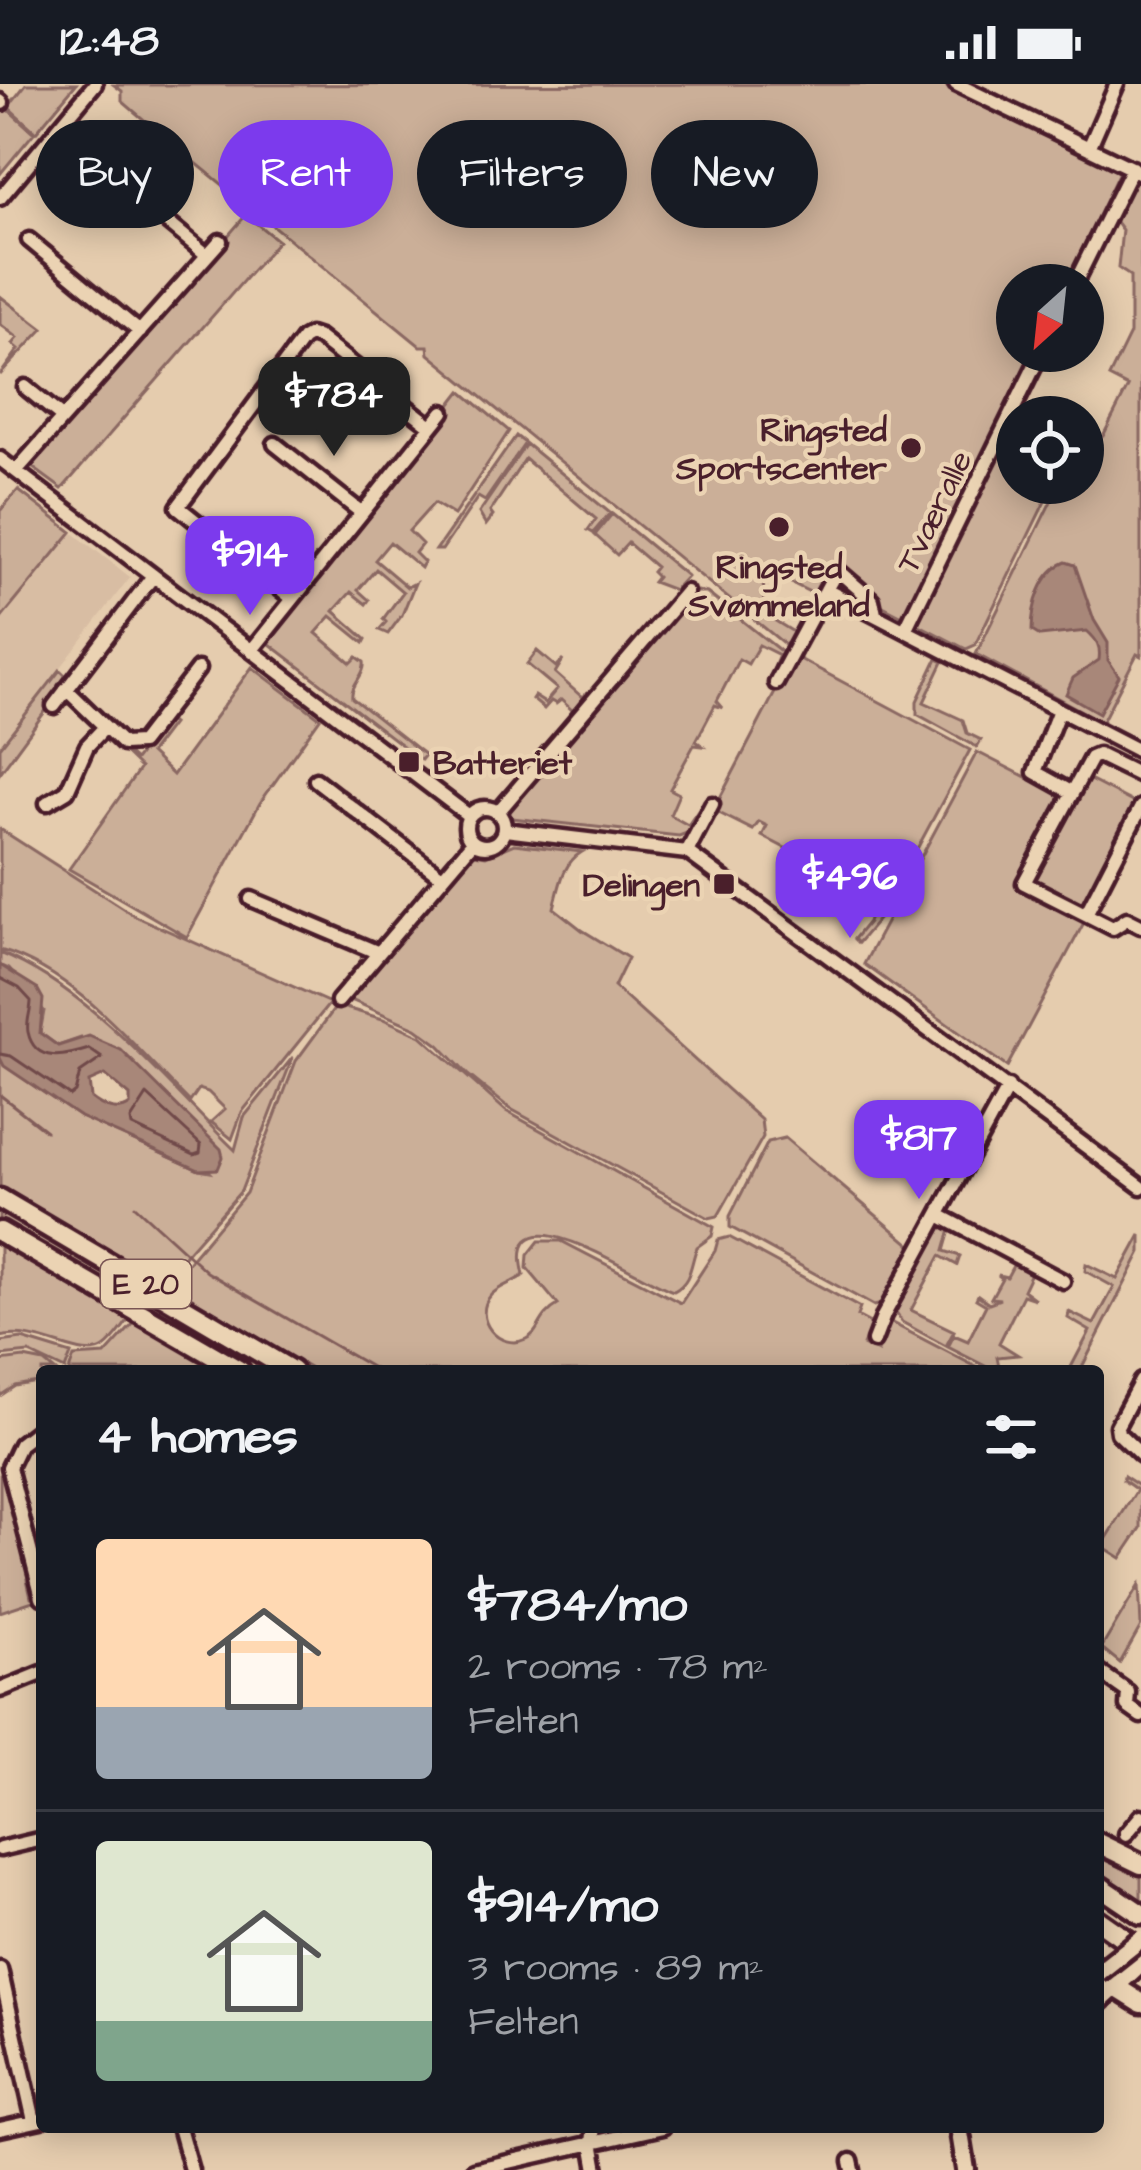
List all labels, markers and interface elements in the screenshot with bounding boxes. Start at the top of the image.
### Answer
text: 12:48 [60,11,159,73]
chip: Buy [36,120,194,228]
chip: Rent [218,120,393,228]
chip: Filters [417,120,627,228]
chip: New [651,120,818,228]
north arrow [996,264,1104,372]
map controls [996,264,1104,504]
pin: $784 [263,357,405,459]
text: $784 [285,369,383,423]
button: locate [996,396,1104,504]
place label: Ringsted Sportscenter [675,408,888,492]
marker: Ringsted Sportscenter [898,435,924,461]
street label: Tværalle [885,443,984,581]
marker: Ringsted Svømmeland [766,514,792,540]
pin: $914 [179,516,321,618]
text: $914 [212,528,288,582]
place label: Ringsted Svømmeland [687,545,870,629]
place label: Batteriet [433,741,573,787]
marker: Batteriet [396,749,422,775]
pin: $496 [779,839,921,941]
text: $496 [803,851,897,905]
place label: Delingen [583,863,700,911]
marker: Delingen [711,871,737,897]
pin: $817 [848,1100,990,1202]
text: $817 [881,1112,957,1166]
road number: E 20 [101,1260,191,1308]
text: 4 homes [96,1402,298,1473]
icon: filters [978,1404,1044,1470]
text: $784/mo [468,1570,687,1641]
icon: home [192,1587,336,1731]
text: 2 rooms · 78 m² [468,1641,768,1695]
text: Felten [468,1695,579,1749]
text: $914/mo [468,1871,658,1942]
icon: home [192,1889,336,2033]
text: 3 rooms · 89 m² [468,1942,764,1996]
text: Felten [468,1996,579,2050]

